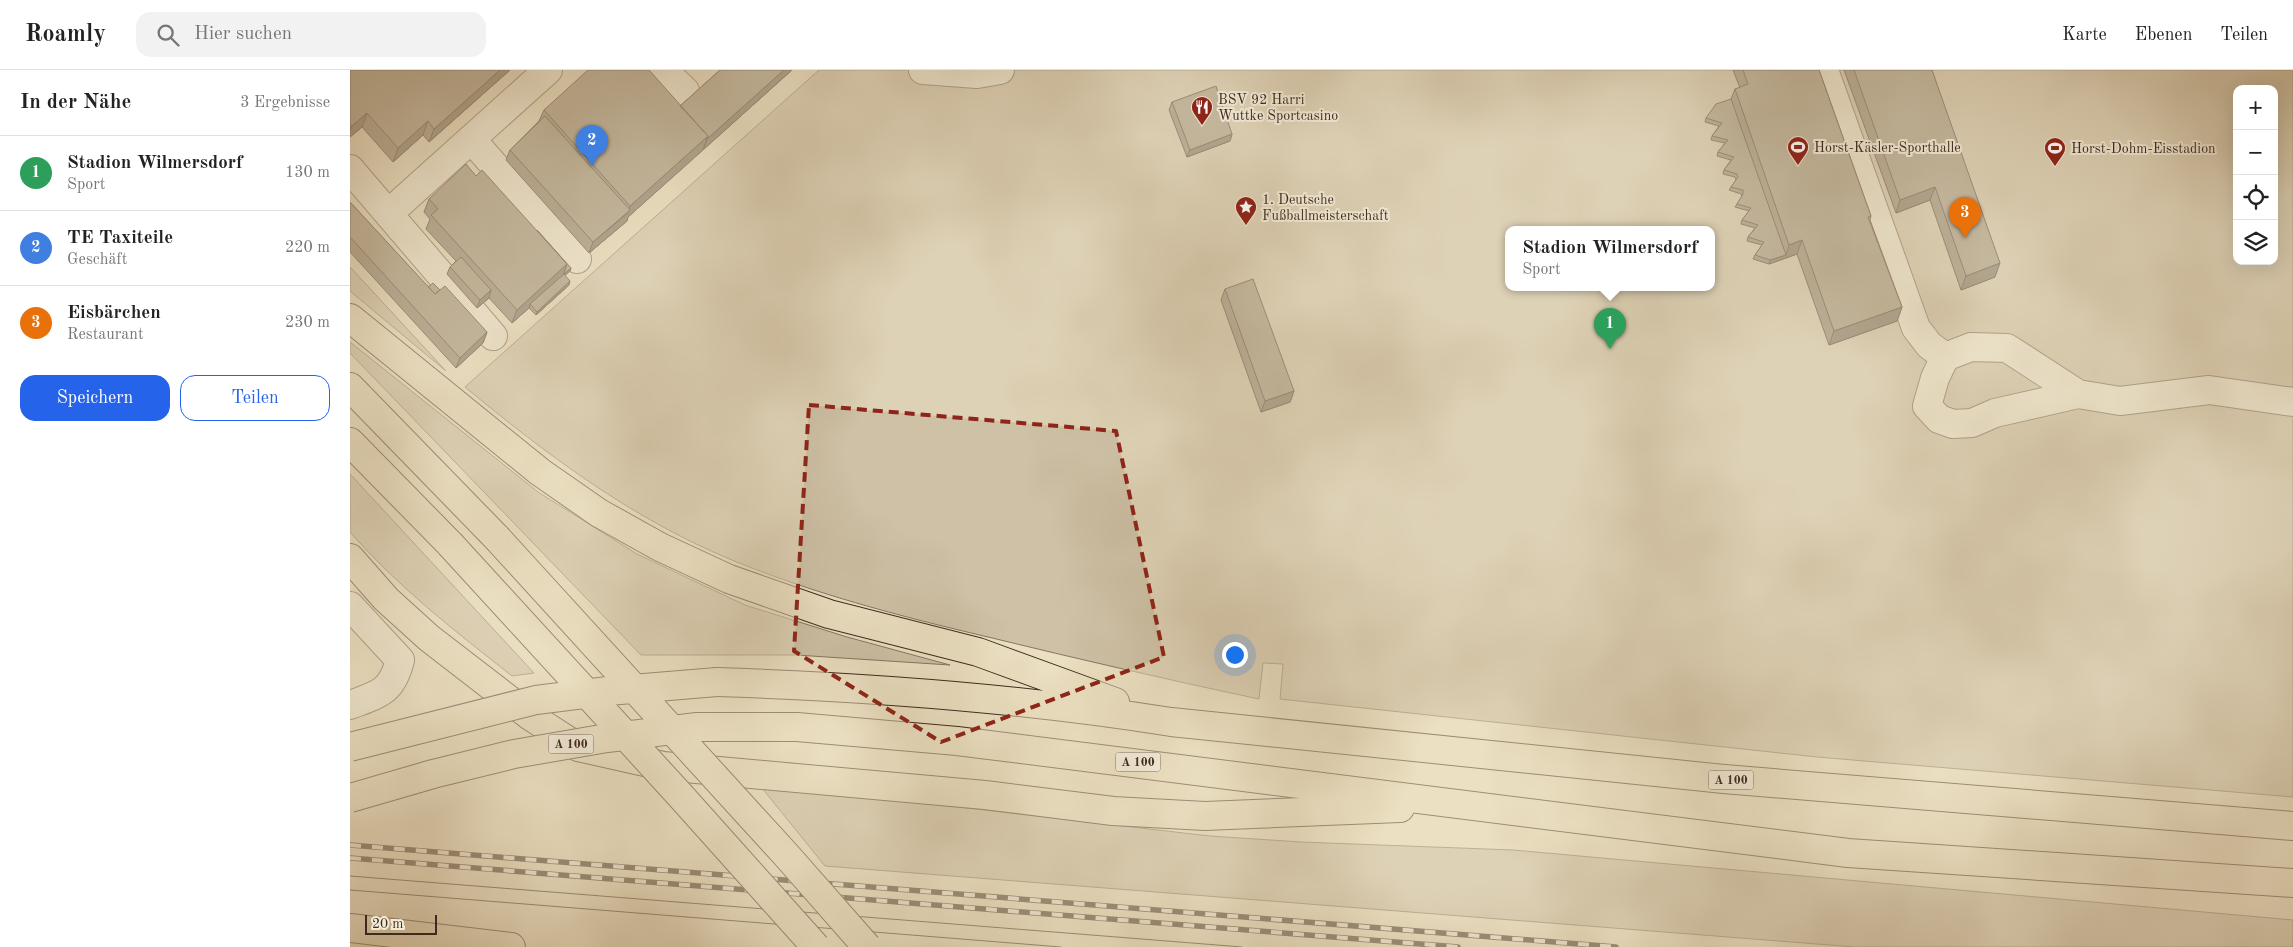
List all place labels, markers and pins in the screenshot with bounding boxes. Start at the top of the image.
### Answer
place label: BSV 92 Harri Wuttke Sportcasino [1218,93,1338,123]
restaurant icon: BSV 92 Harri Wuttke Sportcasino [1190,95,1214,126]
pin: 2 [576,125,608,166]
sports icon: Horst-Käsler-Sporthalle [1786,135,1810,166]
sports icon: Horst-Dohm-Eisstadion [2043,136,2067,167]
place label: Horst-Käsler-Sporthalle [1814,141,1961,155]
place label: Horst-Dohm-Eisstadion [2071,142,2216,156]
place label: 1. Deutsche Fußballmeisterschaft [1262,193,1389,223]
place icon: 1. Deutsche Fußballmeisterschaft [1234,195,1258,226]
pin: 3 [1949,197,1981,238]
pin: 1 [1594,308,1626,349]

